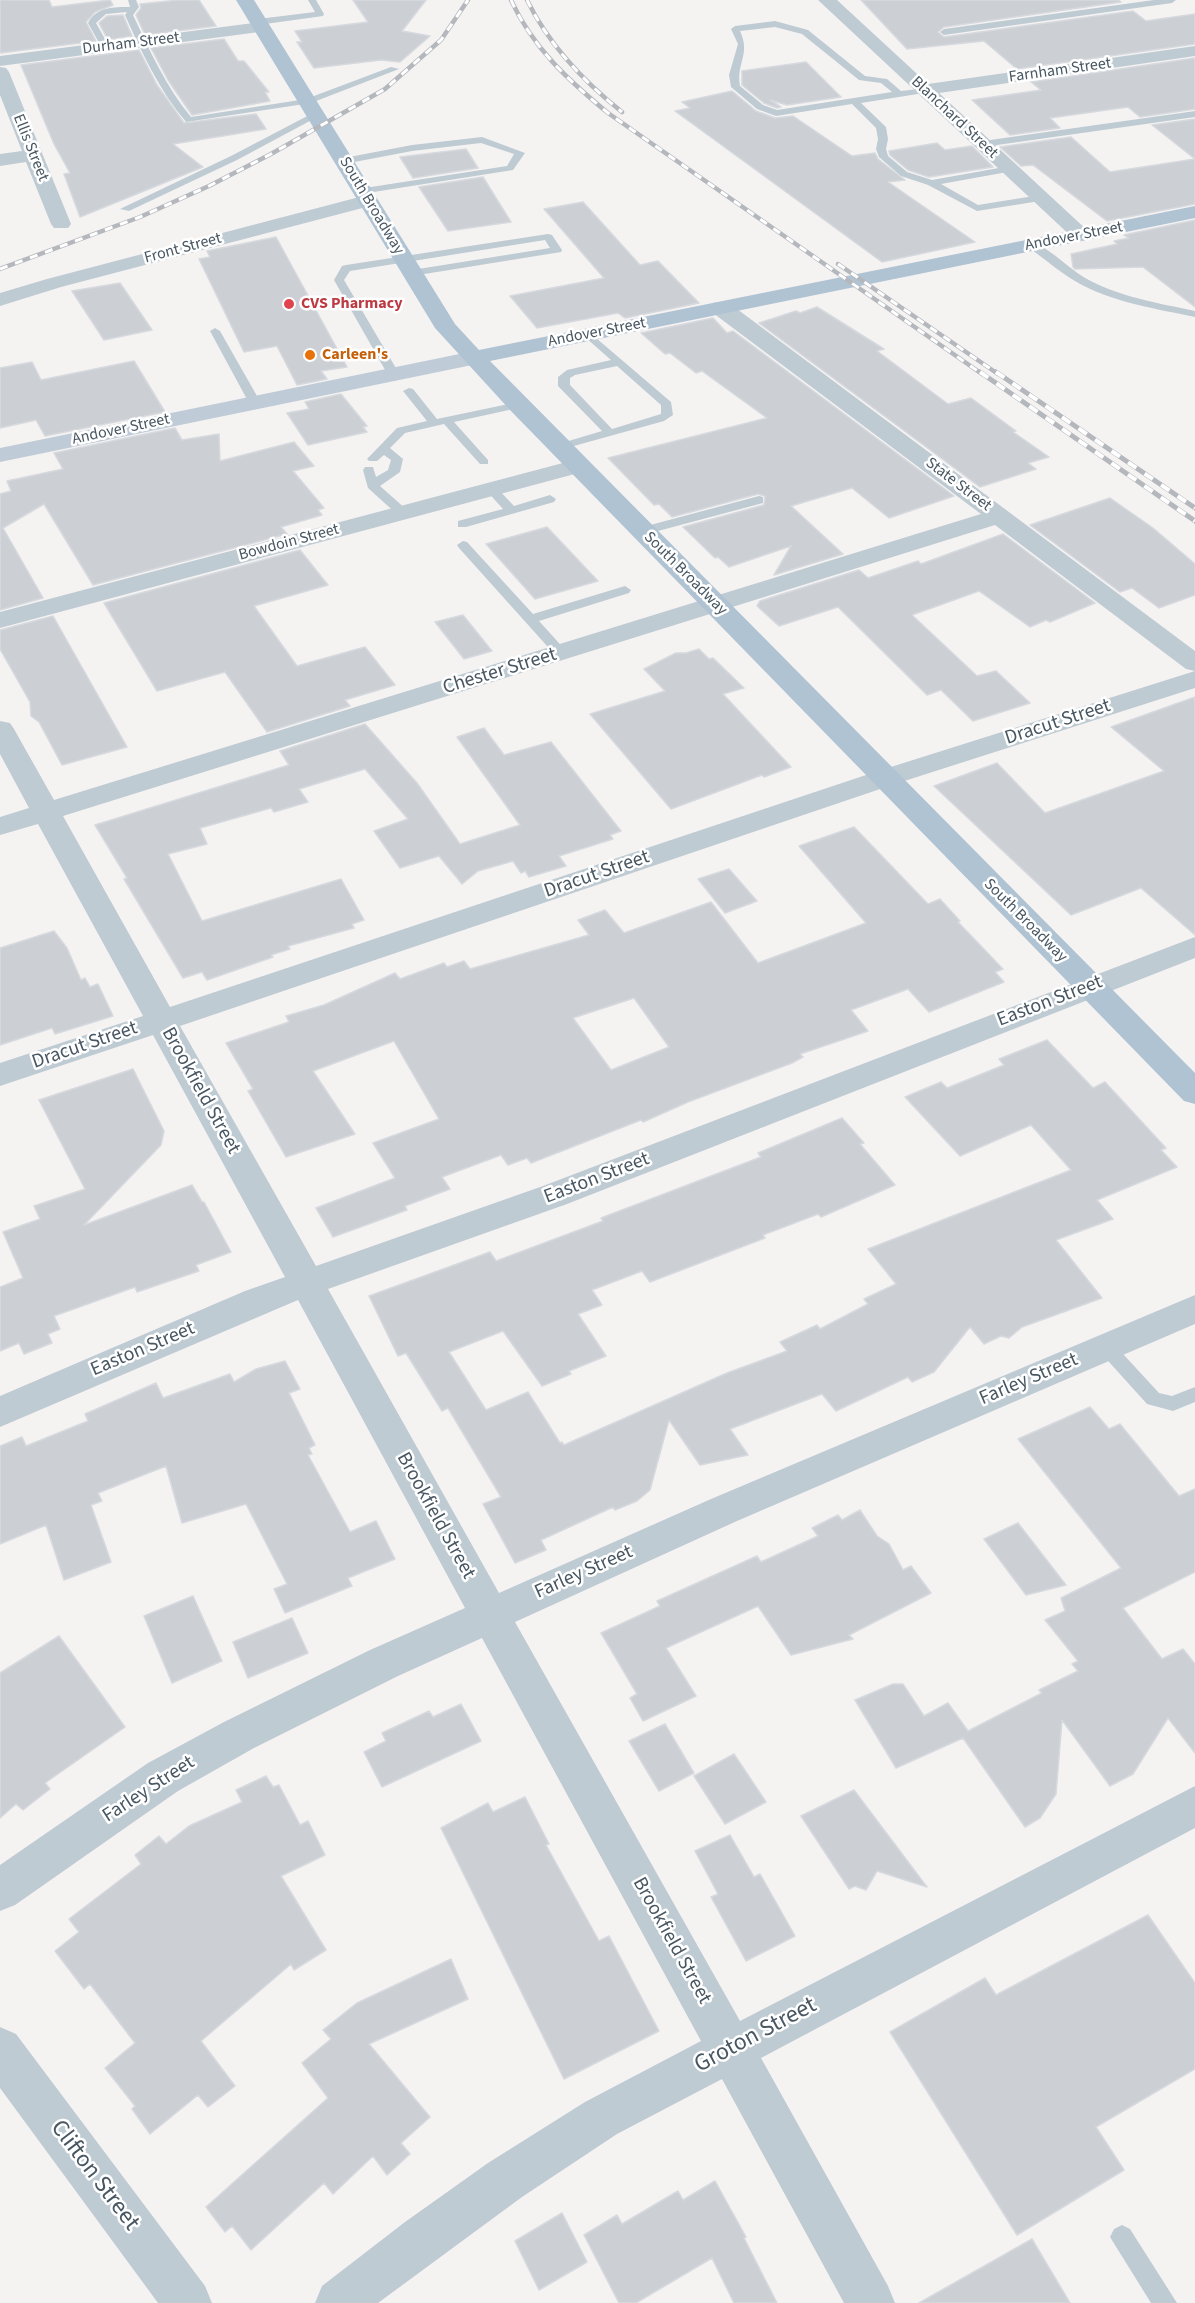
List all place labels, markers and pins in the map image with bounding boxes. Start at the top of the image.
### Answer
place label: CVS Pharmacy [301,294,402,314]
marker: CVS Pharmacy [282,297,296,311]
place label: Carleen's [322,345,388,365]
marker: Carleen's [303,348,317,362]

